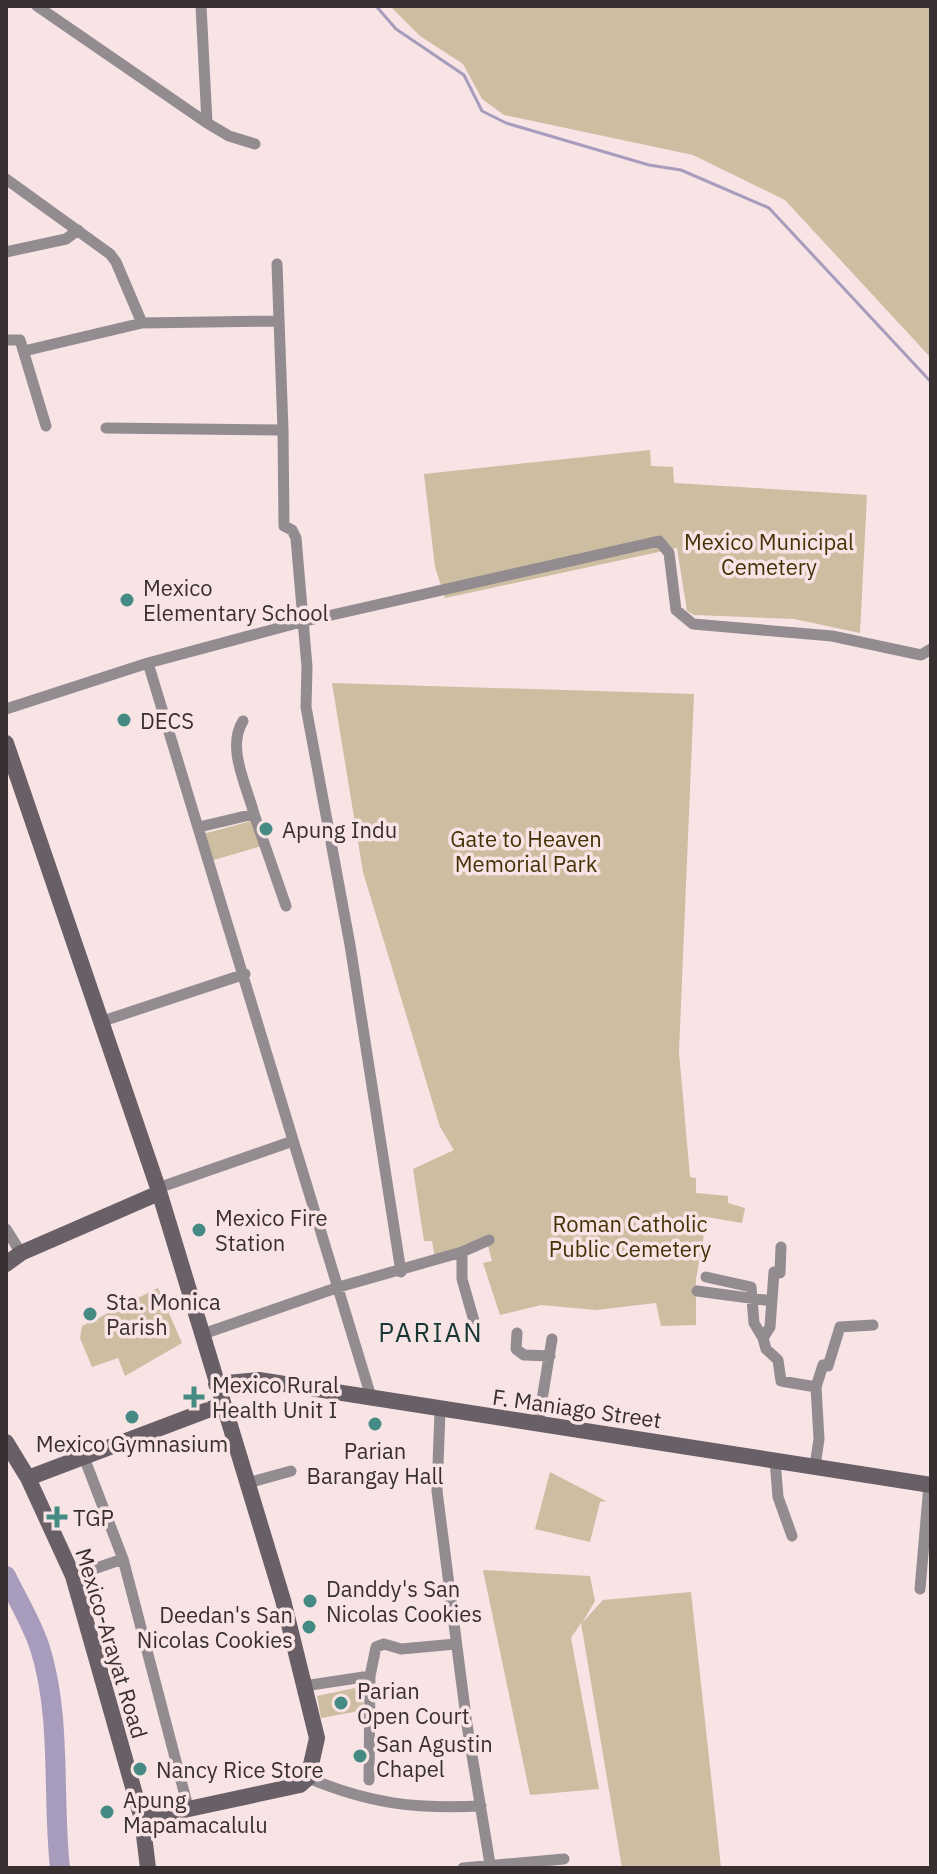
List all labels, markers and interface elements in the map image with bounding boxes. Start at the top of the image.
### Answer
park label: Mexico Municipal Cemetery [684,527,854,581]
place label: Mexico Elementary School [143,573,329,627]
marker: Mexico Elementary School [118,591,136,609]
place label: DECS [140,706,194,735]
marker: DECS [115,711,133,729]
place label: Apung Indu [282,815,397,844]
marker: Apung Indu [257,820,275,838]
park label: Gate to Heaven Memorial Park [450,824,602,878]
place label: Mexico Fire Station [215,1203,328,1257]
park label: Roman Catholic Public Cemetery [549,1209,711,1263]
marker: Mexico Fire Station [190,1221,208,1239]
place label: Sta. Monica Parish [106,1287,221,1341]
marker: Sta. Monica Parish [81,1305,99,1323]
district label: PARIAN [378,1315,484,1349]
place label: Mexico Rural Health Unit I [212,1370,339,1424]
street label: F. Maniago Street [491,1382,663,1434]
marker: Mexico Rural Health Unit I [183,1386,205,1408]
marker: Mexico Gymnasium [123,1408,141,1426]
marker: Parian Barangay Hall [366,1415,384,1433]
place label: Mexico Gymnasium [36,1429,228,1458]
place label: Parian Barangay Hall [307,1436,443,1490]
place label: TGP [73,1503,114,1532]
marker: TGP [48,1508,66,1526]
street label: Mexico-Arayat Road [69,1544,155,1742]
place label: Danddy's San Nicolas Cookies [326,1574,482,1628]
marker: Danddy's San Nicolas Cookies [301,1592,319,1610]
place label: Deedan's San Nicolas Cookies [137,1600,293,1654]
marker: Deedan's San Nicolas Cookies [300,1618,318,1636]
place label: Parian Open Court [357,1676,469,1730]
marker: Parian Open Court [332,1694,350,1712]
place label: San Agustin Chapel [376,1729,493,1783]
marker: San Agustin Chapel [351,1747,369,1765]
place label: Nancy Rice Store [156,1755,324,1784]
marker: Nancy Rice Store [131,1760,149,1778]
place label: Apung Mapamacalulu [123,1785,268,1839]
marker: Apung Mapamacalulu [98,1803,116,1821]

